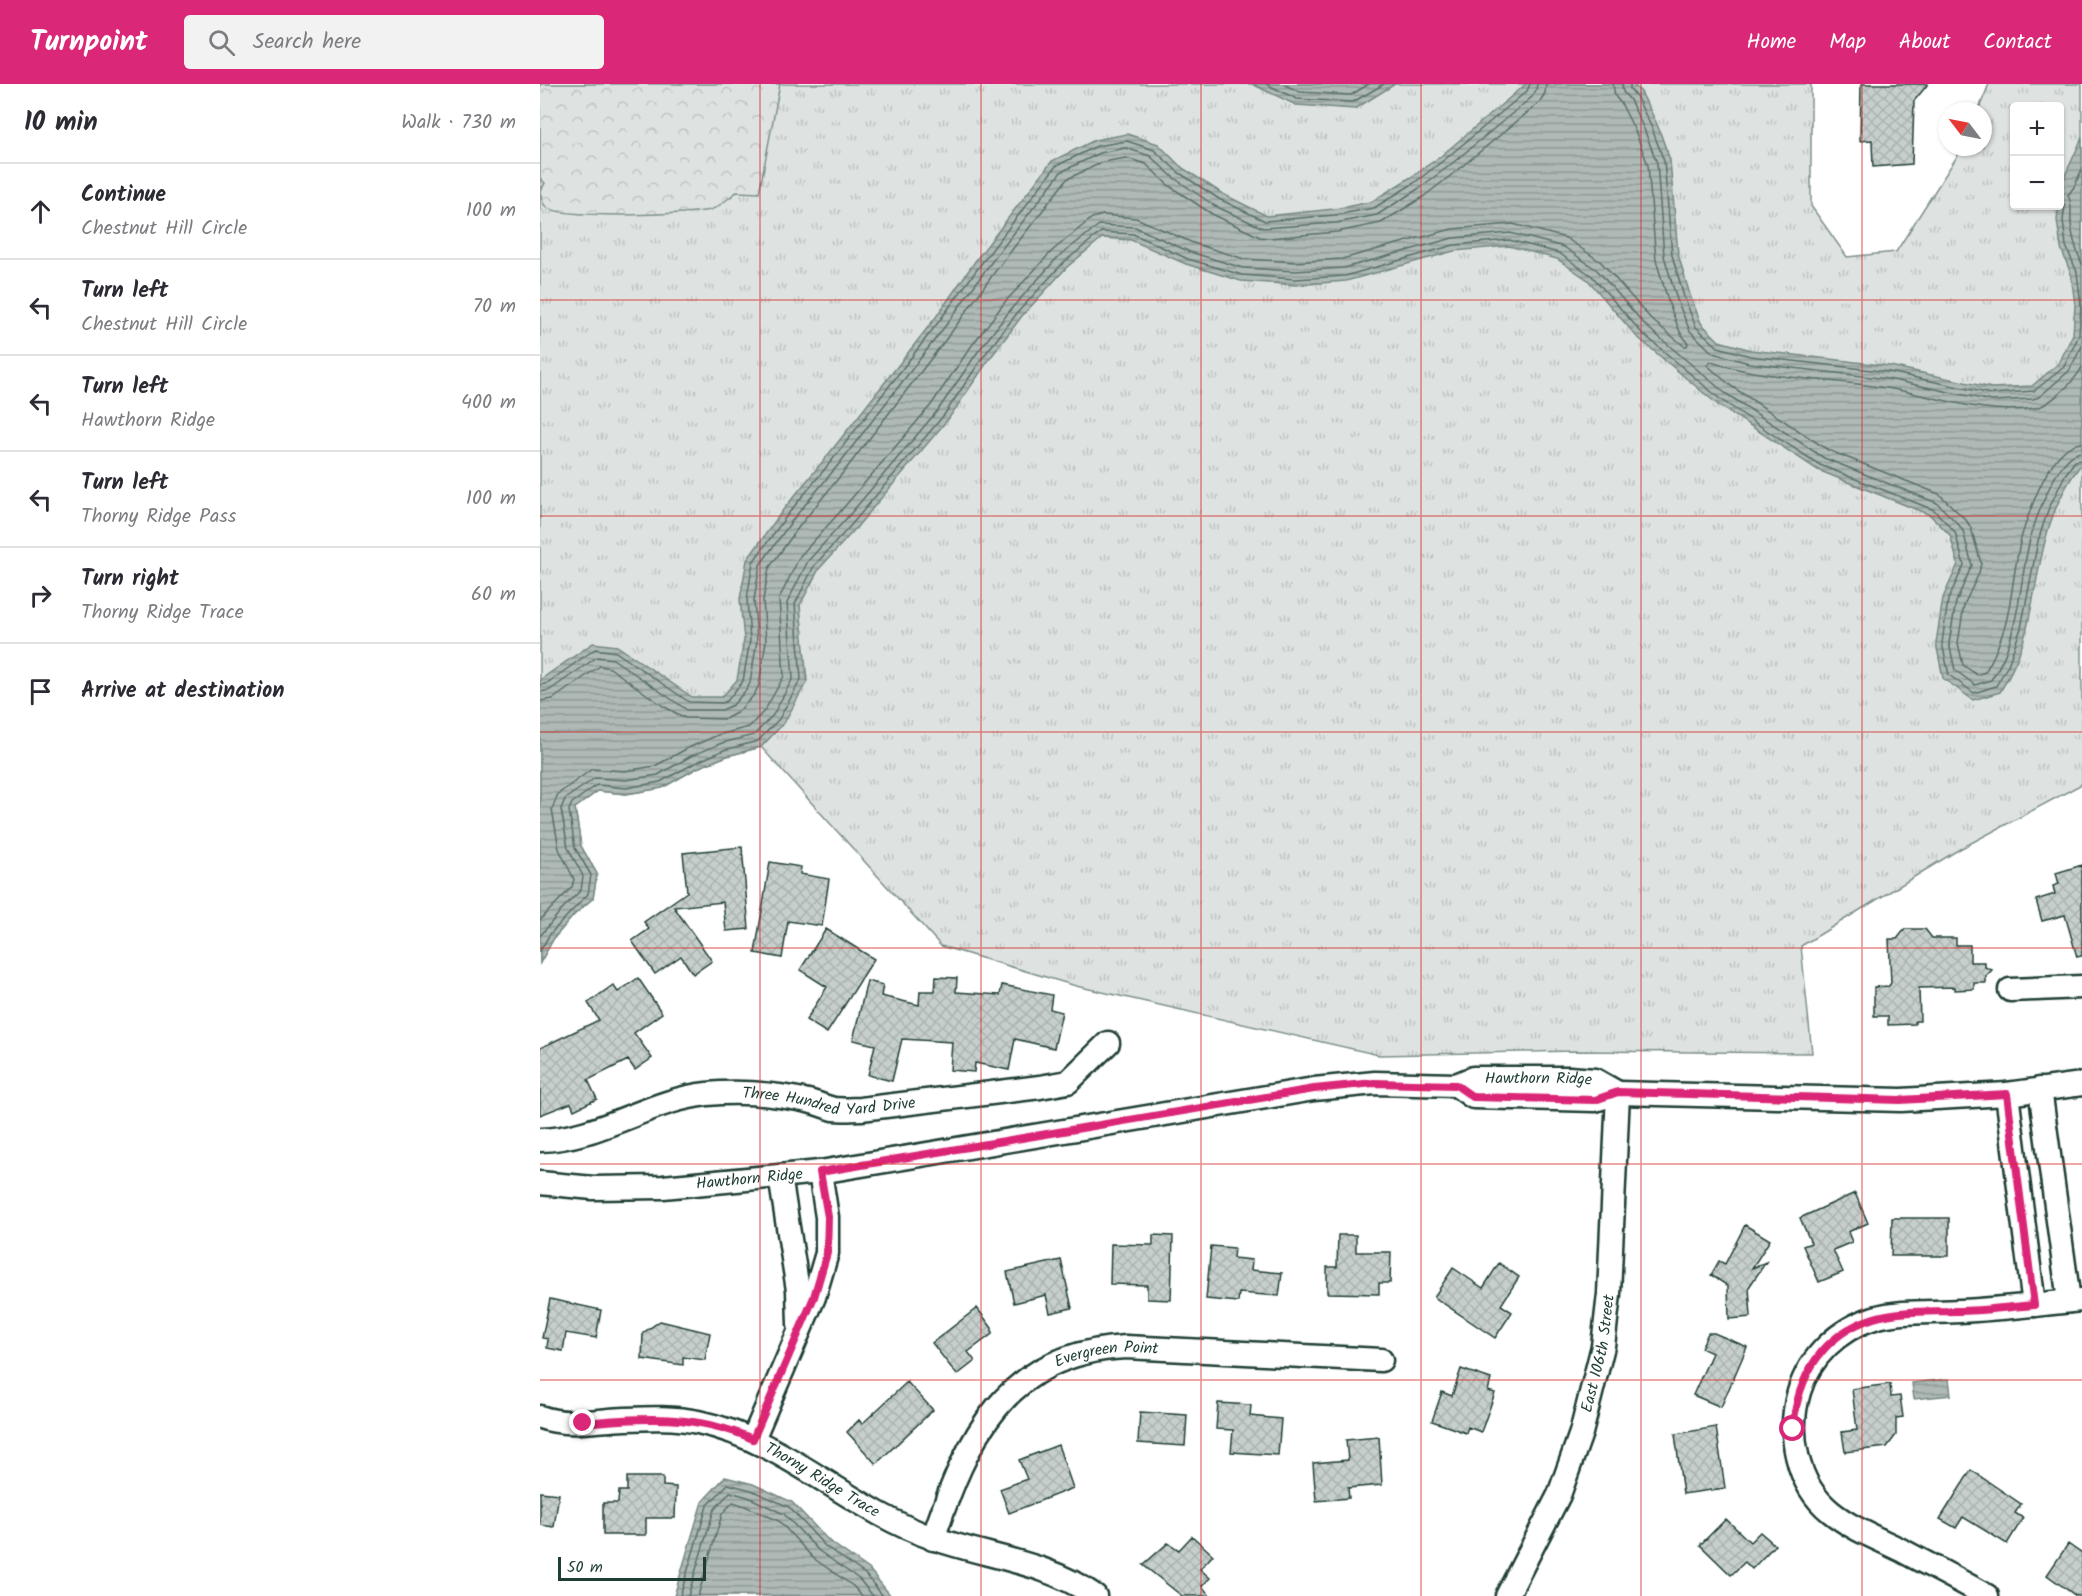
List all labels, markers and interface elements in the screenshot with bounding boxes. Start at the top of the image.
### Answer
search box [184,15,604,69]
text: Turnpoint [30,20,148,65]
text: Search here [253,25,361,60]
icon: search [205,26,238,59]
text: Home [1747,26,1796,59]
text: Map [1829,26,1866,59]
text: About [1899,26,1950,59]
text: Contact [1983,26,2052,59]
text: 10 min [24,102,98,144]
north arrow [1938,102,1992,156]
map controls [2010,102,2064,210]
button: + [2010,102,2064,156]
text: Walk · 730 m [401,107,516,139]
button: − [2010,156,2064,210]
text: Continue [81,178,166,213]
icon: ahead [24,195,57,228]
text: 100 m [466,195,516,227]
text: Chestnut Hill Circle [81,213,247,245]
text: Turn left [81,274,168,309]
icon: left [24,291,57,324]
text: 70 m [473,291,516,323]
text: Chestnut Hill Circle [81,309,247,341]
text: Turn left [81,370,168,405]
icon: left [24,387,57,420]
text: 400 m [461,387,516,419]
text: Hawthorn Ridge [81,405,215,437]
text: Turn left [81,466,168,501]
icon: left [24,483,57,516]
text: 100 m [466,483,516,515]
text: Thorny Ridge Pass [81,501,236,533]
text: Turn right [81,562,179,597]
icon: right [24,579,57,612]
text: 60 m [471,579,516,611]
text: Thorny Ridge Trace [81,597,244,629]
text: Arrive at destination [81,674,284,709]
icon: arrive [24,675,57,708]
street label: Hawthorn Ridge [1485,1066,1593,1092]
street label: Three Hundred Yard Drive [742,1080,917,1122]
street label: Hawthorn Ridge [695,1161,804,1196]
street label: East 106th Street [1574,1292,1621,1415]
street label: Evergreen Point [1050,1334,1160,1374]
route end [569,1409,595,1435]
route start [1779,1415,1805,1441]
street label: Thorny Ridge Trace [761,1436,884,1524]
scale bar [558,1554,706,1582]
text: 50 m [567,1555,603,1580]

